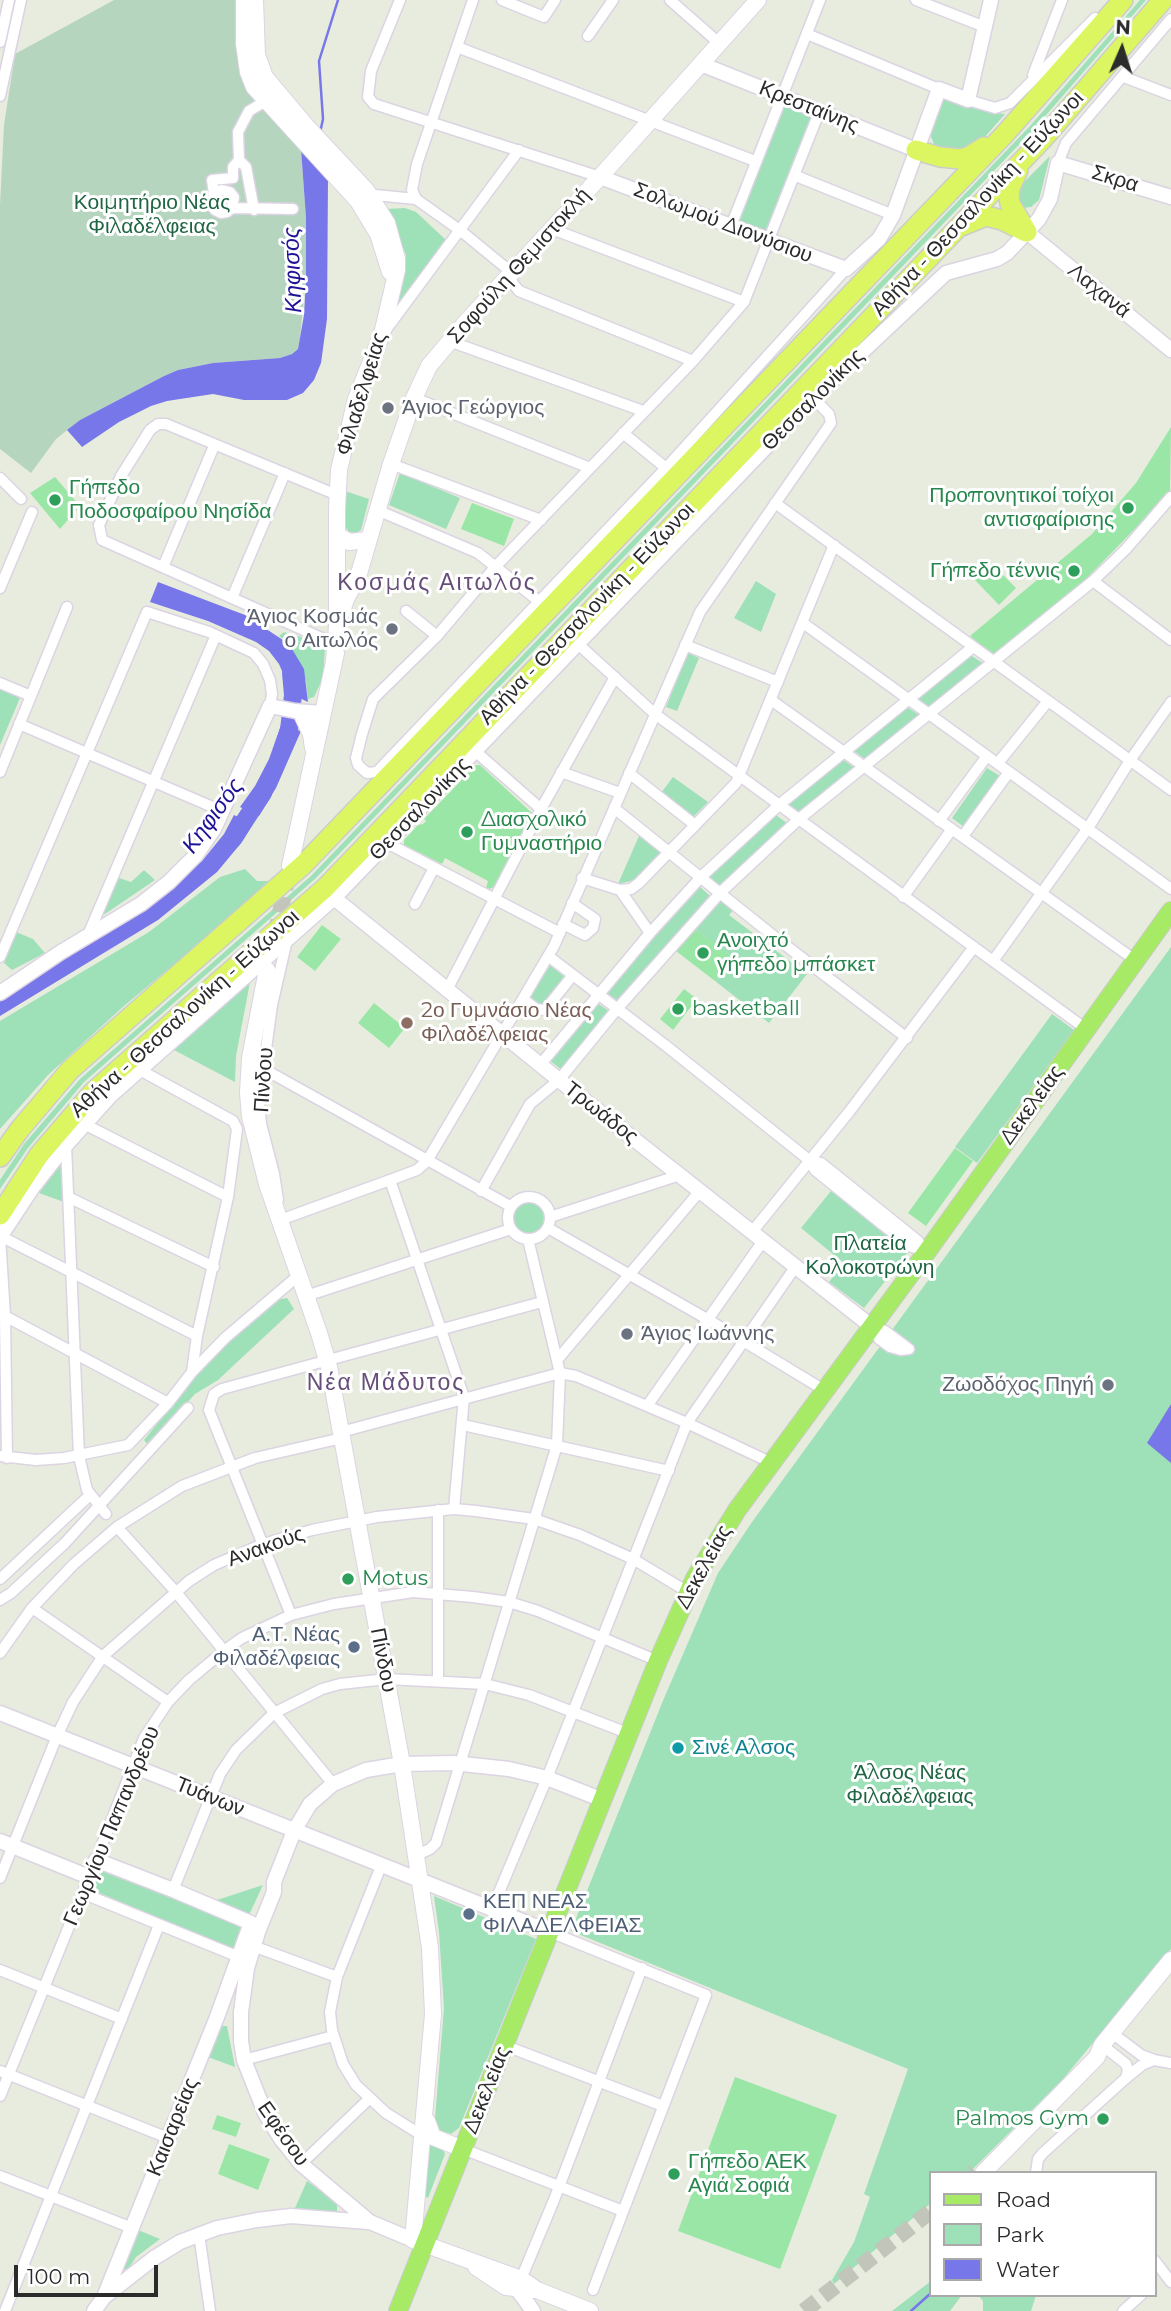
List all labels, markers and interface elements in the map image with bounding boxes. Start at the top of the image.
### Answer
north arrow [1087,14,1157,84]
text: N [1115,16,1131,39]
street label: Κρεσταίνης [755,76,863,138]
street label: Αθήνα - Θεσσαλονίκη - Εύζωνοι [867,86,1089,322]
street label: Σκρα [1089,160,1141,198]
street label: Σολωμού Διονύσιου [630,177,816,269]
street label: Σοφούλη Θεμιστοκλή [442,183,596,349]
park label: Κοιμητήριο Νέας Φιλαδέλφειας [74,190,230,240]
water label: Κηφισός [278,227,308,313]
street label: Λαχανά [1063,258,1135,324]
street label: Φιλαδελφείας [331,329,393,459]
street label: Θεσσαλονίκης [757,344,869,456]
place label: Άγιος Γεώργιος [402,395,544,421]
marker: Άγιος Γεώργιος [380,400,396,416]
place label: Γήπεδο Ποδοσφαίρου Νησίδα [69,475,272,525]
place label: Προπονητικοί τοίχοι αντισφαίρισης [929,483,1114,533]
marker: Γήπεδο Ποδοσφαίρου Νησίδα [47,492,63,508]
street label: Αθήνα - Θεσσαλονίκη - Εύζωνοι [474,498,700,730]
marker: Προπονητικοί τοίχοι αντισφαίρισης [1120,500,1136,516]
place label: Γήπεδο τέννις [930,558,1060,584]
marker: Γήπεδο τέννις [1066,563,1082,579]
district label: Κοσμάς Αιτωλός [339,569,535,597]
place label: Άγιος Κοσμάς ο Αιτωλός [247,604,378,654]
marker: Άγιος Κοσμάς ο Αιτωλός [384,621,400,637]
street label: Θεσσαλονίκης [364,752,476,866]
water label: Κηφισός [177,773,249,859]
place label: Διασχολικό Γυμναστήριο [481,807,602,857]
marker: Διασχολικό Γυμναστήριο [459,824,475,840]
street label: Αθήνα - Θεσσαλονίκη - Εύζωνοι [66,905,304,1123]
place label: Ανοιχτό γήπεδο μπάσκετ [717,928,875,978]
marker: Ανοιχτό γήπεδο μπάσκετ [695,945,711,961]
place label: basketball [692,996,800,1022]
place label: 2ο Γυμνάσιο Νέας Φιλαδέλφειας [421,998,592,1048]
marker: basketball [670,1001,686,1017]
marker: 2ο Γυμνάσιο Νέας Φιλαδέλφειας [399,1015,415,1031]
street label: Πίνδου [249,1047,279,1113]
street label: Δεκελείας [995,1060,1069,1150]
street label: Τρωάδος [559,1076,643,1150]
park label: Πλατεία Κολοκοτρώνη [806,1231,934,1281]
place label: Άγιος Ιωάννης [641,1321,774,1347]
marker: Άγιος Ιωάννης [619,1326,635,1342]
district label: Νέα Μάδυτος [308,1369,464,1397]
place label: Ζωοδόχος Πηγή [942,1372,1094,1398]
marker: Ζωοδόχος Πηγή [1100,1377,1116,1393]
street label: Δεκελείας [671,1521,737,1613]
street label: Ανακούς [224,1522,308,1572]
place label: Motus [362,1566,428,1592]
marker: Motus [340,1571,356,1587]
place label: Α.Τ. Νέας Φιλαδέλφειας [213,1622,340,1672]
street label: Πίνδου [364,1626,402,1694]
marker: Α.Τ. Νέας Φιλαδέλφειας [346,1639,362,1655]
street label: Γεωργίου Παπανδρέου [59,1722,165,1930]
place label: Σινέ Αλσος [692,1735,795,1761]
marker: Σινέ Αλσος [670,1740,686,1756]
park label: Άλσος Νέας Φιλαδέλφειας [846,1760,974,1810]
street label: Τυάνων [172,1772,248,1822]
place label: ΚΕΠ ΝΕΑΣ ΦΙΛΑΔΕΛΦΕΙΑΣ [483,1889,642,1939]
marker: ΚΕΠ ΝΕΑΣ ΦΙΛΑΔΕΛΦΕΙΑΣ [461,1906,477,1922]
street label: Δεκελείας [458,2043,516,2137]
street label: Καισαρείας [142,2074,204,2180]
street label: Εφέσου [252,2097,314,2171]
place label: Palmos Gym [955,2106,1089,2132]
marker: Palmos Gym [1095,2111,1111,2127]
place label: Γήπεδο ΑΕΚ Αγιά Σοφιά [688,2149,807,2199]
marker: Γήπεδο ΑΕΚ Αγιά Σοφιά [666,2166,682,2182]
legend [930,2171,1157,2297]
text: Road [996,2187,1051,2212]
text: Park [996,2222,1044,2247]
scale bar [18,2252,161,2296]
text: Water [996,2257,1060,2282]
text: 100 m [27,2264,90,2289]

